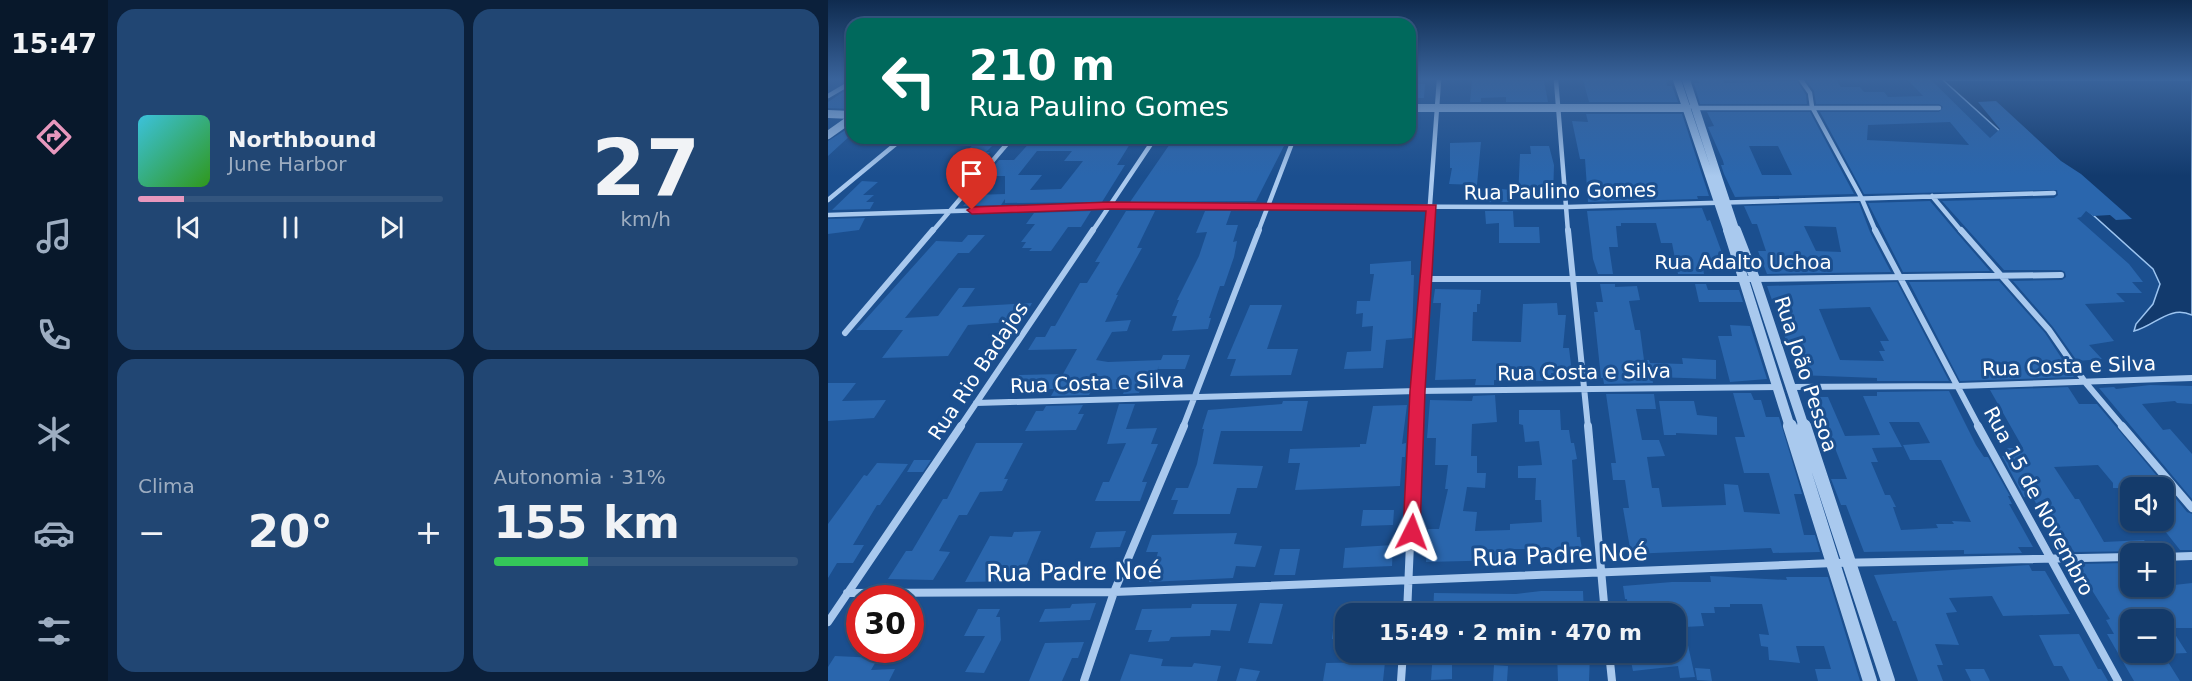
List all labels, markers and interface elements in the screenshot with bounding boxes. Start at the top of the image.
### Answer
text: 15:47 [11,28,97,59]
text: 210 m [969,41,1115,90]
icon: left [870,42,948,120]
text: Rua Paulino Gomes [969,91,1229,122]
icon: directions [33,116,75,158]
text: 27 [591,123,700,213]
text: Northbound [228,127,377,152]
pin [946,148,997,210]
text: June Harbor [228,152,347,176]
icon: arrive [955,157,988,190]
street label: Rua Paulino Gomes [1463,177,1657,205]
text: km/h [621,207,671,231]
icon: previous [172,211,205,244]
icon: pause [274,211,307,244]
icon: next [375,211,408,244]
icon: music [33,215,75,257]
street label: Rua Adalto Uchoa [1654,250,1832,274]
street label: Rua João Pessoa [1770,293,1842,455]
street label: Rua Rio Badajos [923,297,1033,445]
icon: phone [33,314,75,356]
street label: Rua Costa e Silva [1982,351,2156,381]
street label: Rua Costa e Silva [1497,358,1671,386]
street label: Rua Costa e Silva [1010,368,1184,398]
street label: Rua 15 de Novembro [1979,402,2099,600]
icon: climate [33,413,75,455]
text: Autonomia · 31% [494,465,666,489]
text: Clima [138,474,195,498]
map controls [2120,477,2174,663]
button: sound [2120,477,2174,531]
text: 155 km [494,496,680,549]
position arrow [1380,500,1444,564]
text: 20° [248,505,333,558]
icon: car [33,512,75,554]
text: − [138,513,166,552]
text: + [415,513,443,552]
street label: Rua Padre Noé [1472,538,1648,572]
button: + [2120,543,2174,597]
street label: Rua Padre Noé [986,556,1162,588]
speed limit sign: 30 [846,585,924,663]
button: − [2120,609,2174,663]
icon: filters [33,610,75,652]
text: 15:49 · 2 min · 470 m [1379,620,1642,645]

